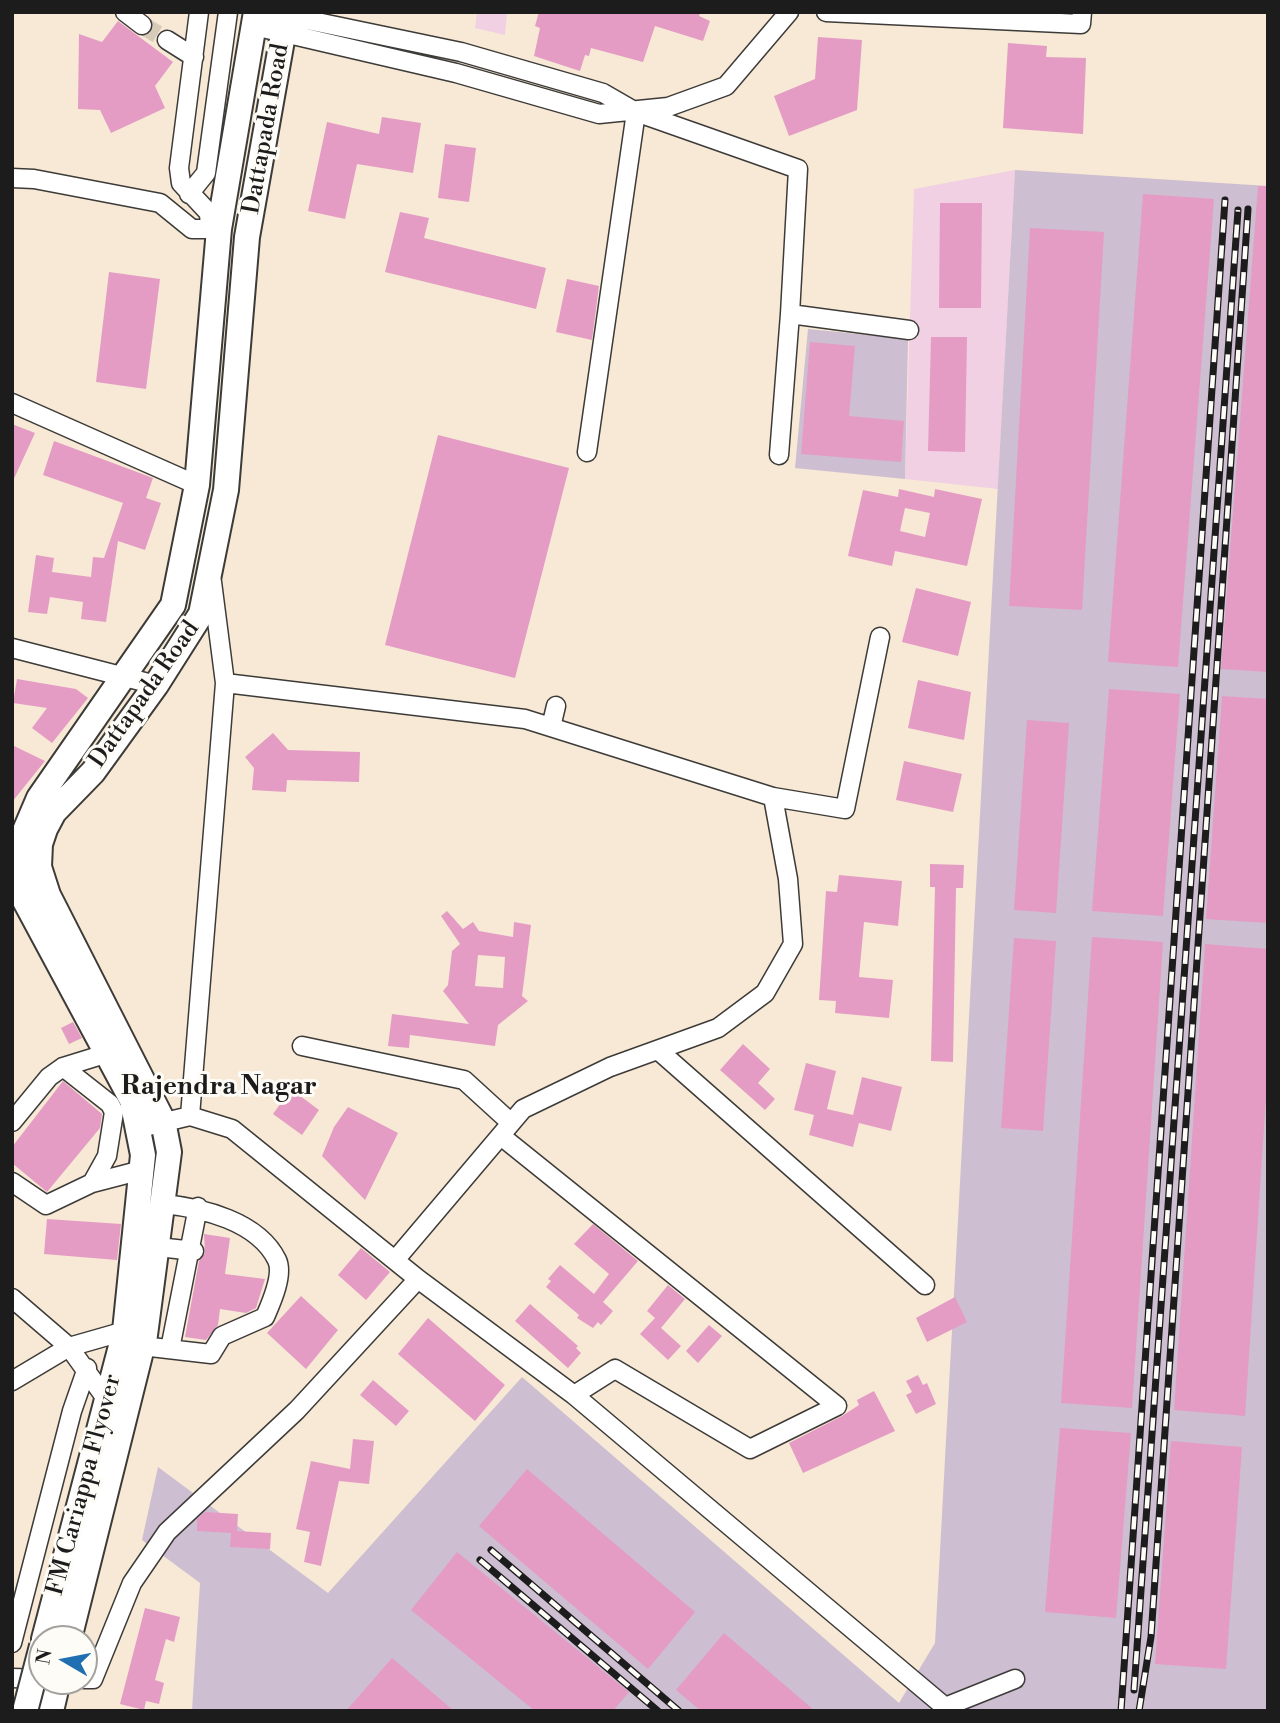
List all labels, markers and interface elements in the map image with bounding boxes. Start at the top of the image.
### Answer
street label: Dattapada Road [238,41,296,217]
street label: Dattapada Road [84,616,206,774]
district label: Rajendra Nagar [121,1072,317,1104]
street label: FM Cariappa Flyover [42,1371,128,1599]
north arrow [28,1625,98,1695]
text: N [31,1647,57,1666]

